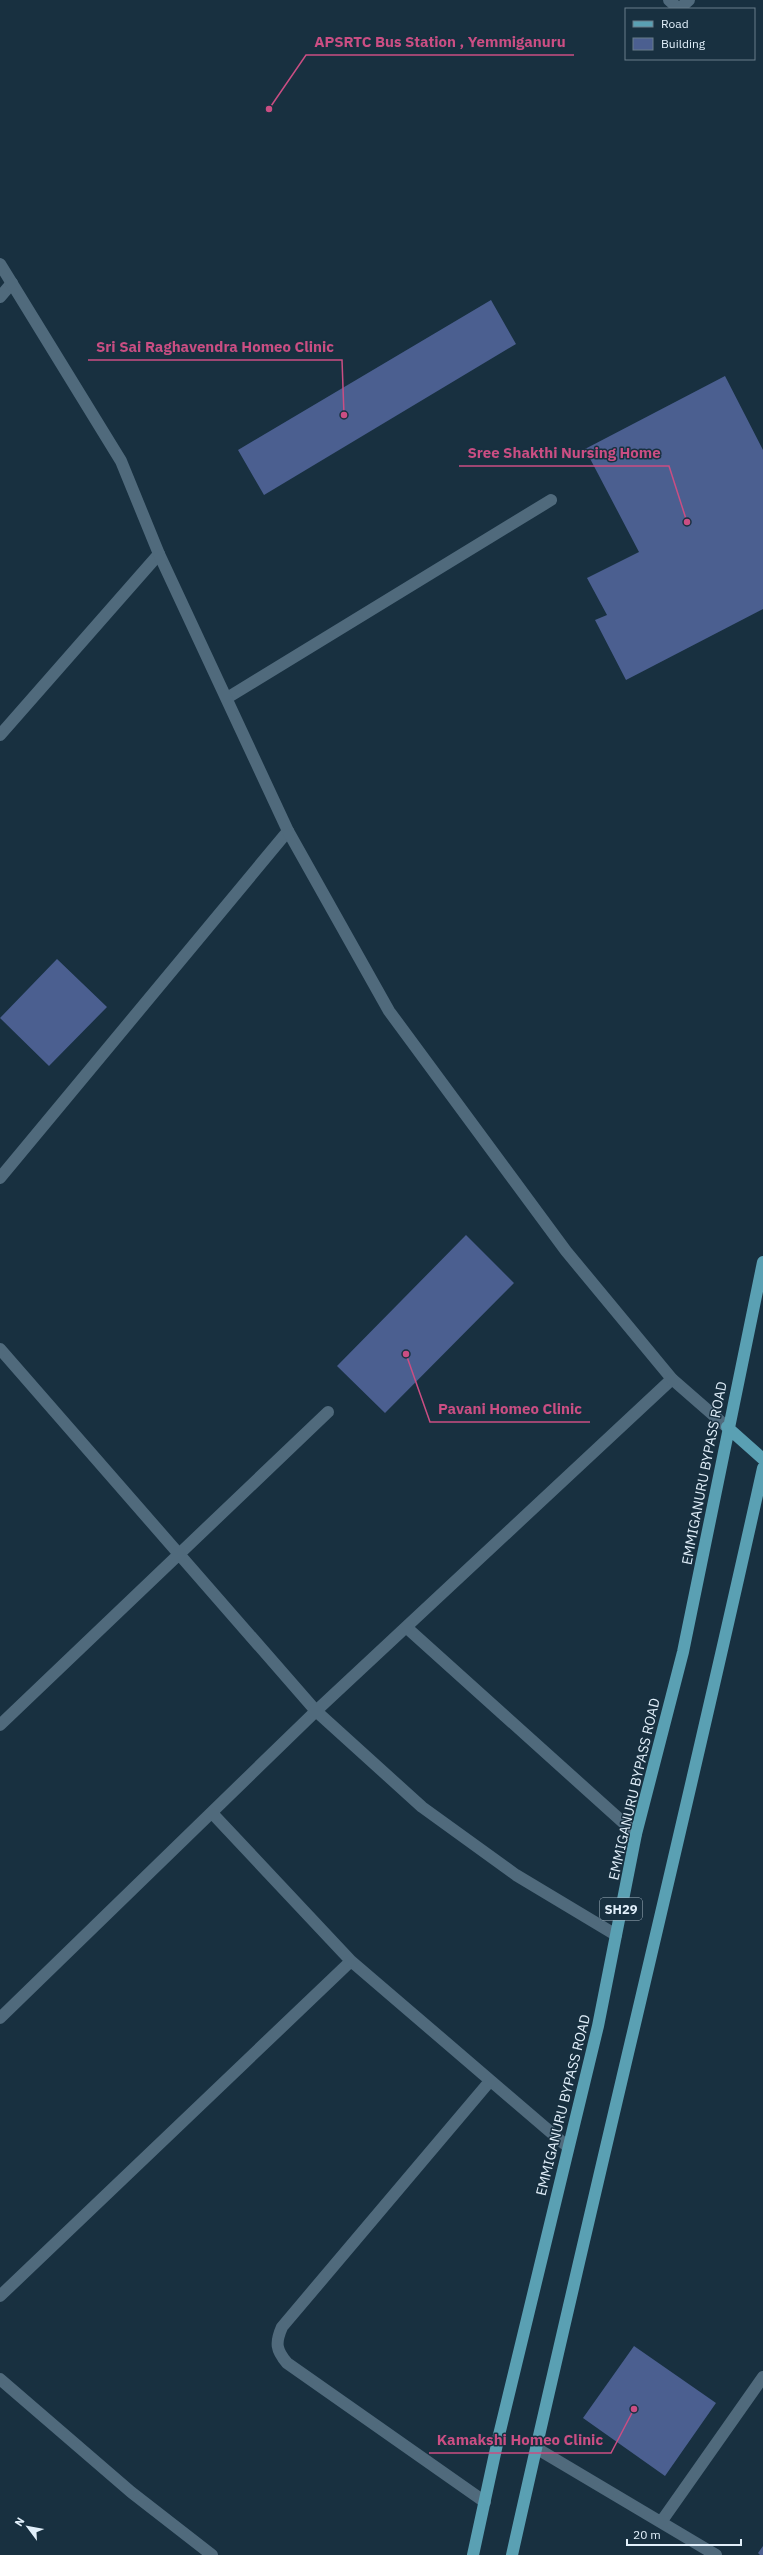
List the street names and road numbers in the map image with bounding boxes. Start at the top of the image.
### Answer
street label: EMMIGANURU BYPASS ROAD [677,1380,731,1566]
street label: EMMIGANURU BYPASS ROAD [604,1696,664,1882]
road number: SH29 [600,1898,642,1920]
street label: EMMIGANURU BYPASS ROAD [532,2012,594,2198]

